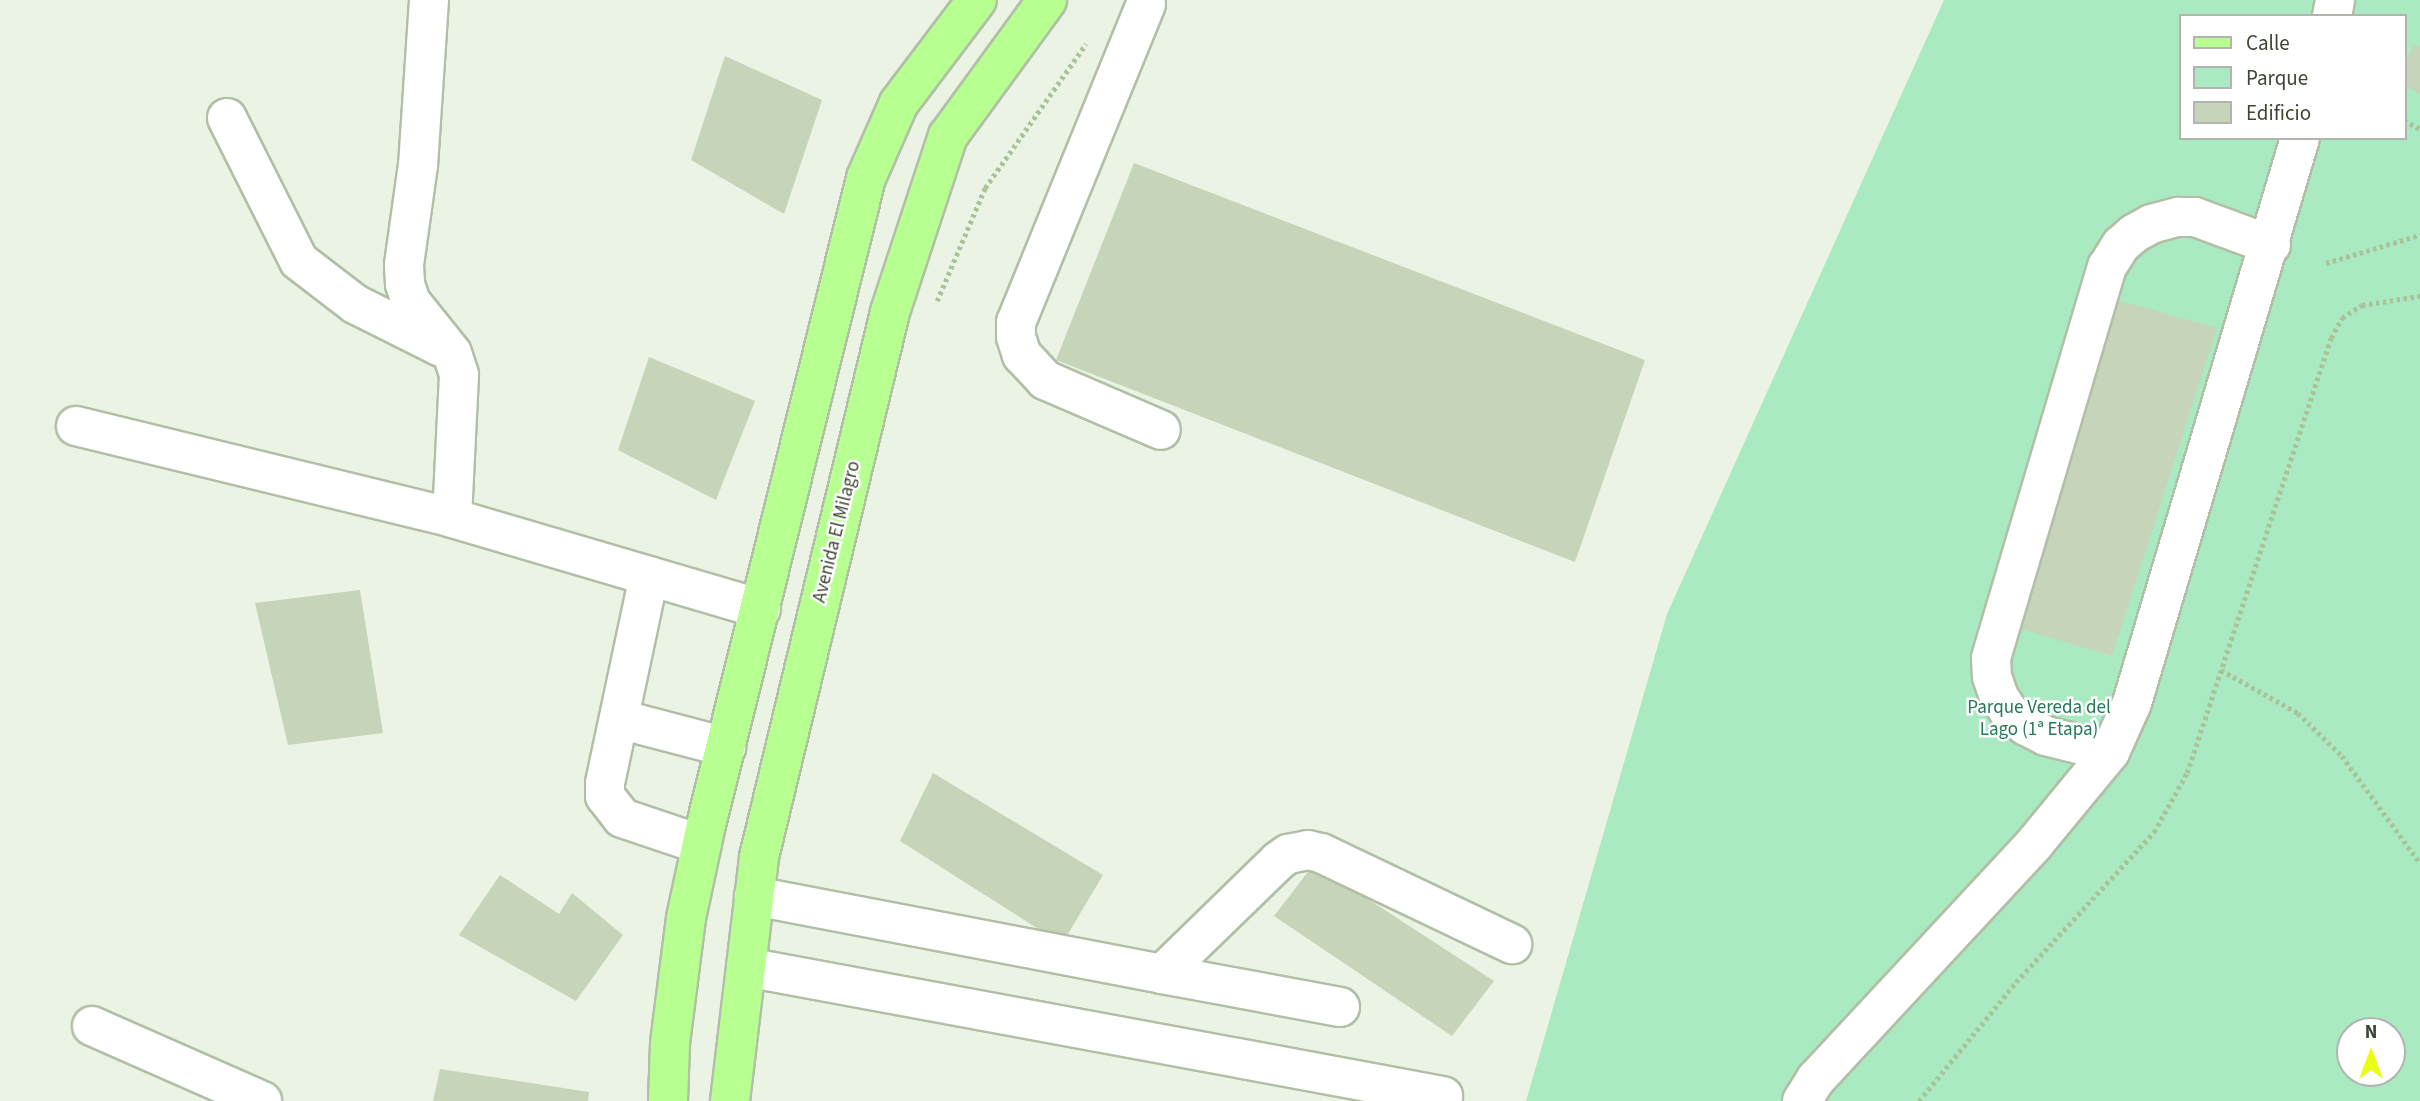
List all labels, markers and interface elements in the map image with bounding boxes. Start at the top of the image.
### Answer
legend [2178,14,2406,140]
text: Calle [2246,28,2290,58]
text: Parque [2246,63,2308,93]
text: Edificio [2246,98,2311,128]
street label: Avenida El Milagro [808,459,866,605]
park label: Parque Vereda del Lago (1ª Etapa) [1967,697,2111,741]
north arrow [2336,1017,2406,1087]
text: N [2365,1019,2377,1046]

